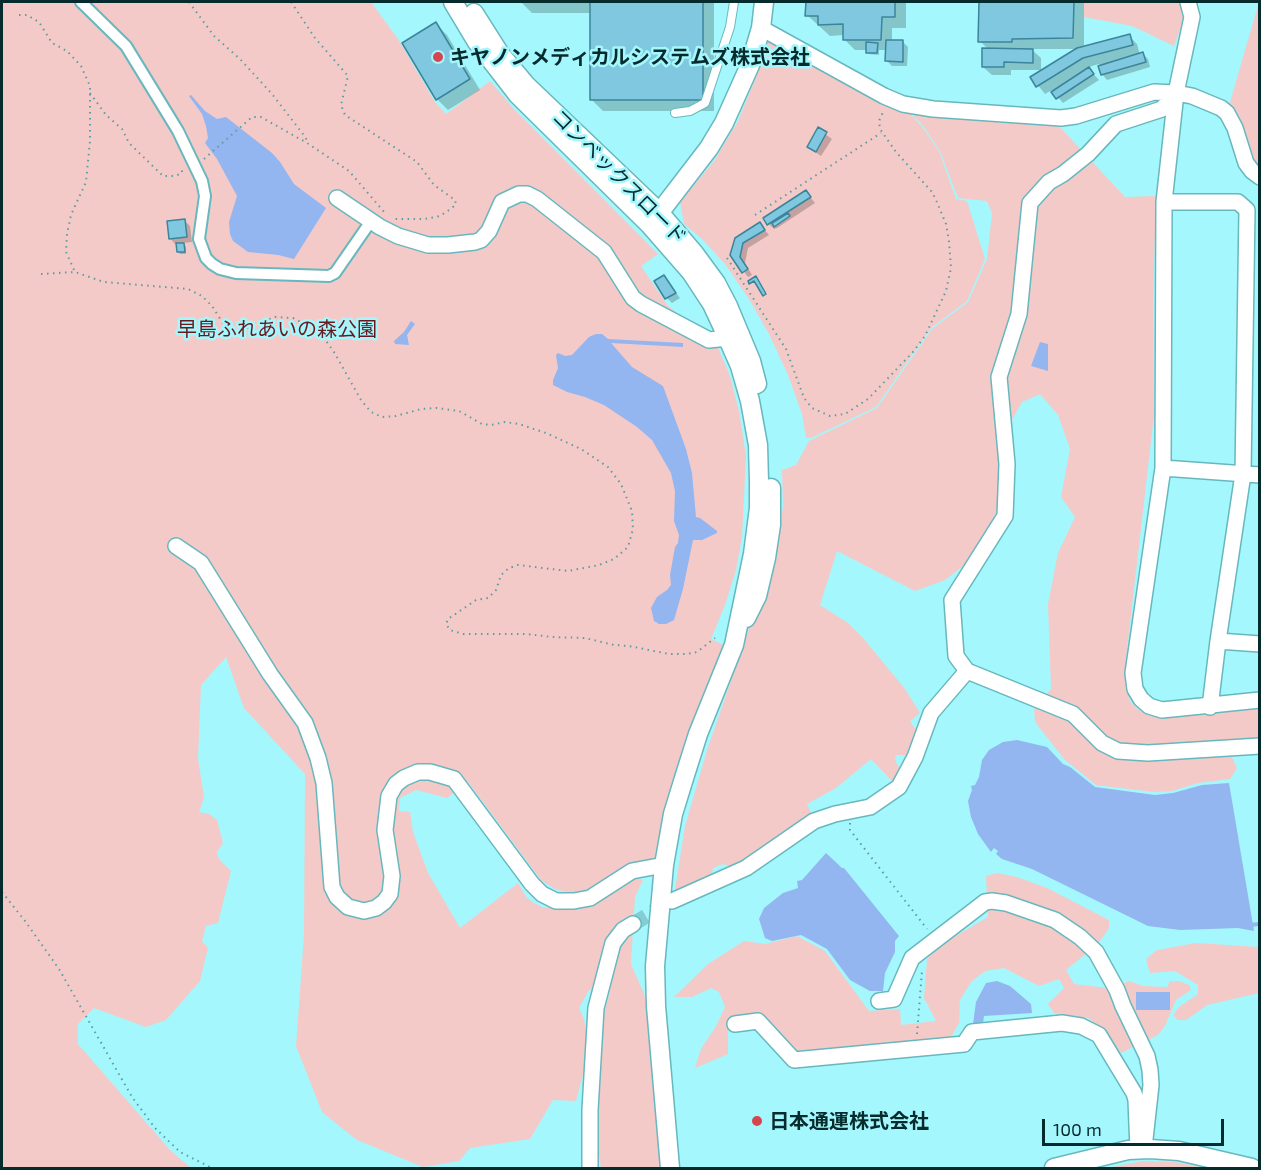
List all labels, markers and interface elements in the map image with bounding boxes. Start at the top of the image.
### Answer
place label: キヤノンメディカルシステムズ株式会社 [450,45,810,69]
marker: キヤノンメディカルシステムズ株式会社 [431,50,445,64]
street label: コンベックスロード [547,105,691,249]
park label: 早島ふれあいの森公園 [177,317,377,341]
scale bar [1045,1107,1226,1145]
place label: 日本通運株式会社 [769,1109,929,1133]
marker: 日本通運株式会社 [750,1114,764,1128]
text: 100 m [1053,1118,1102,1140]

